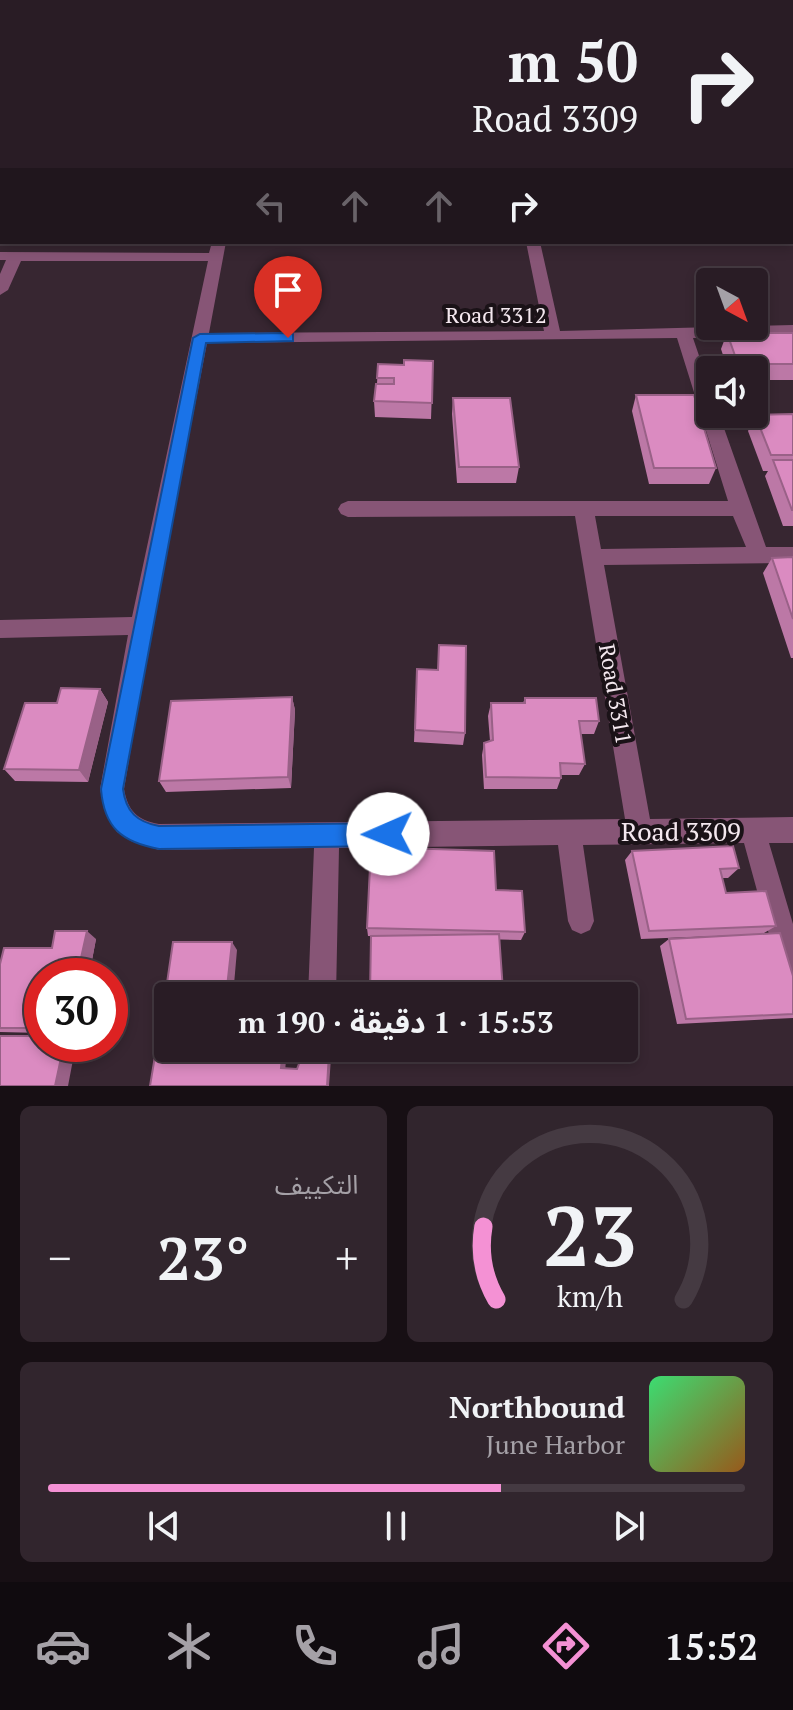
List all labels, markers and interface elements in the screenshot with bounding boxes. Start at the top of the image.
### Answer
text: 50 m [508,24,638,98]
icon: right [666,32,770,136]
text: Road 3309 [472,95,638,142]
icon: left [249,184,293,228]
icon: ahead [333,184,377,228]
icon: ahead [417,184,461,228]
icon: right [501,184,545,228]
pin [254,256,322,338]
icon: arrive [266,268,310,312]
north arrow [696,268,768,340]
map controls [696,268,768,428]
street label: Road 3312 [445,300,547,329]
button: sound [696,356,768,428]
street label: Road 3311 [593,642,639,746]
position arrow [346,792,430,876]
street label: Road 3309 [621,814,741,848]
speed limit sign: 30 [24,958,128,1062]
text: 15:53 · 1 دقيقة · 190 m [238,1002,554,1042]
text: التكييف [275,1167,359,1201]
text: 23 [543,1180,637,1290]
text: 23° [157,1218,250,1297]
text: − [48,1228,71,1287]
text: + [335,1228,359,1287]
text: km/h [557,1277,623,1315]
text: Northbound [449,1387,625,1427]
text: June Harbor [486,1427,625,1461]
icon: previous [142,1504,186,1548]
icon: pause [374,1504,418,1548]
icon: next [607,1504,651,1548]
icon: car [35,1618,91,1674]
icon: climate [161,1618,217,1674]
icon: phone [287,1618,343,1674]
icon: music [413,1618,469,1674]
icon: directions [538,1618,594,1674]
text: 15:52 [664,1623,758,1670]

